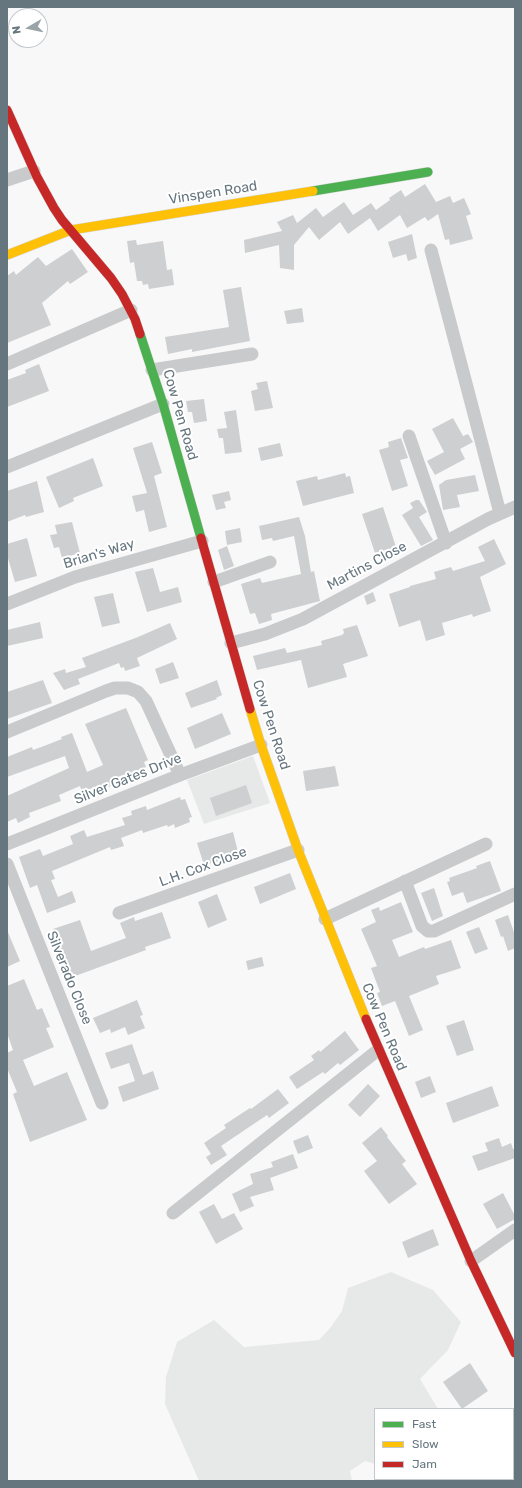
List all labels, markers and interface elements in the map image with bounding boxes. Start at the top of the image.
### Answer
north arrow [8,8,48,48]
text: N [10,25,24,35]
street label: Vinspen Road [168,178,258,208]
street label: Cow Pen Road [159,368,201,462]
street label: Brian's Way [61,535,137,573]
street label: Martins Close [324,538,410,594]
street label: Cow Pen Road [249,678,293,772]
street label: Silver Gates Drive [72,750,184,808]
street label: L.H. Cox Close [157,843,249,891]
street label: Silverado Close [43,929,95,1027]
street label: Cow Pen Road [358,981,410,1073]
legend [374,1408,514,1480]
text: Fast [412,1417,436,1431]
text: Slow [412,1437,439,1451]
text: Jam [412,1457,437,1471]

